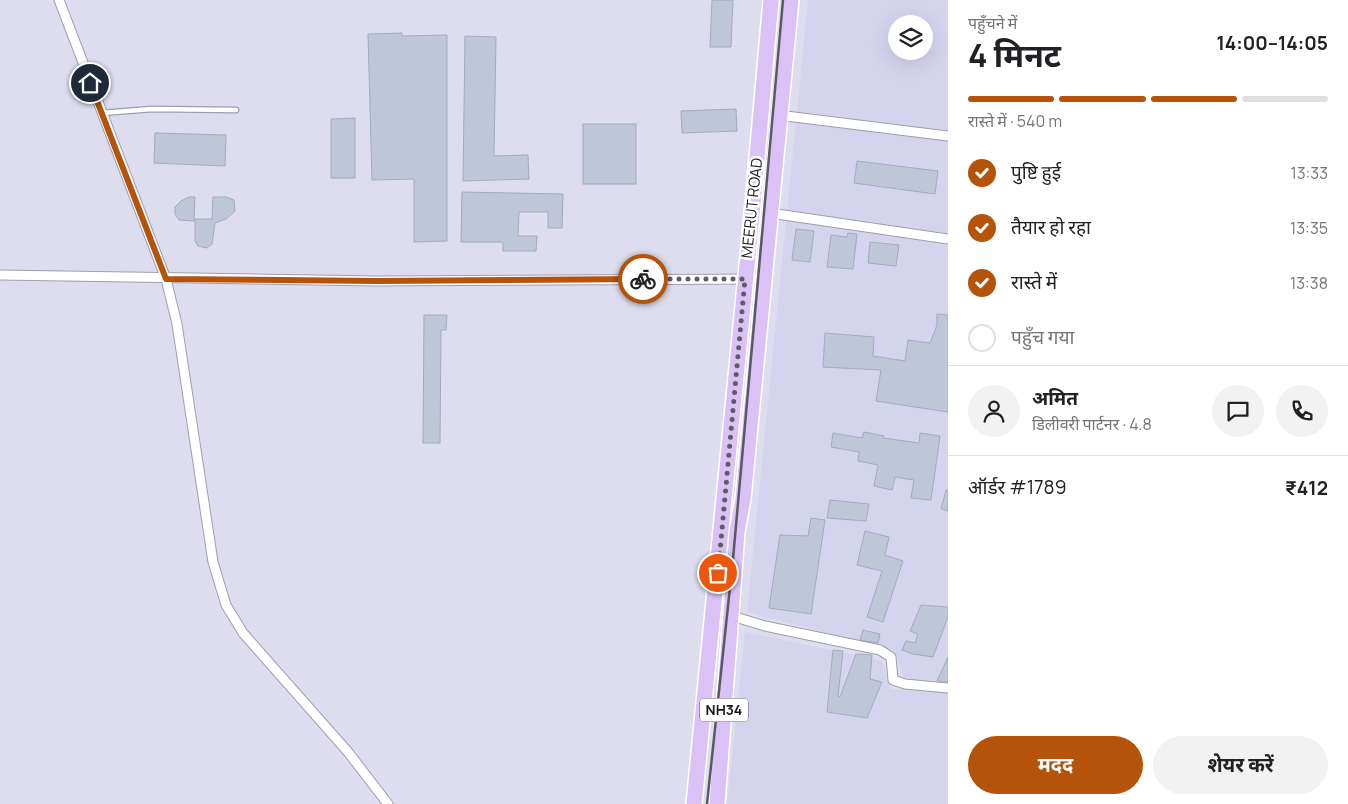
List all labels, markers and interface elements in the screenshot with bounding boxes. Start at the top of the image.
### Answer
text: पहुँचने में [968,12,1017,34]
map controls [888,15,933,60]
button: layers [888,15,933,60]
text: 14:00–14:05 [1216,30,1328,56]
text: 4 मिनट [968,33,1061,77]
pin [69,62,111,104]
icon: home [76,69,104,97]
text: रास्ते में · 540 m [968,110,1062,132]
street label: MEERUT ROAD [736,157,767,259]
icon: check [968,159,996,187]
text: पुष्टि हुई [1011,159,1061,185]
text: 13:33 [1290,162,1328,184]
icon: check [968,214,996,242]
text: तैयार हो रहा [1011,214,1091,240]
text: 13:35 [1290,217,1328,239]
courier [618,254,668,304]
icon: bike [629,265,657,293]
icon: check [968,269,996,297]
text: रास्ते में [1011,269,1057,295]
text: 13:38 [1290,272,1328,294]
text: पहुँच गया [1011,324,1074,350]
button: person [968,385,1020,437]
text: अमित [1032,385,1078,411]
button: chat [1212,385,1264,437]
button: phone [1276,385,1328,437]
text: डिलीवरी पार्टनर · 4.8 [1032,413,1152,435]
text: ऑर्डर #1789 [968,474,1066,500]
text: ₹412 [1285,475,1328,501]
pin [697,552,739,594]
icon: bag [704,559,732,587]
road number: NH34 [700,698,748,722]
button: मदद [968,736,1143,794]
button: शेयर करें [1153,736,1328,794]

